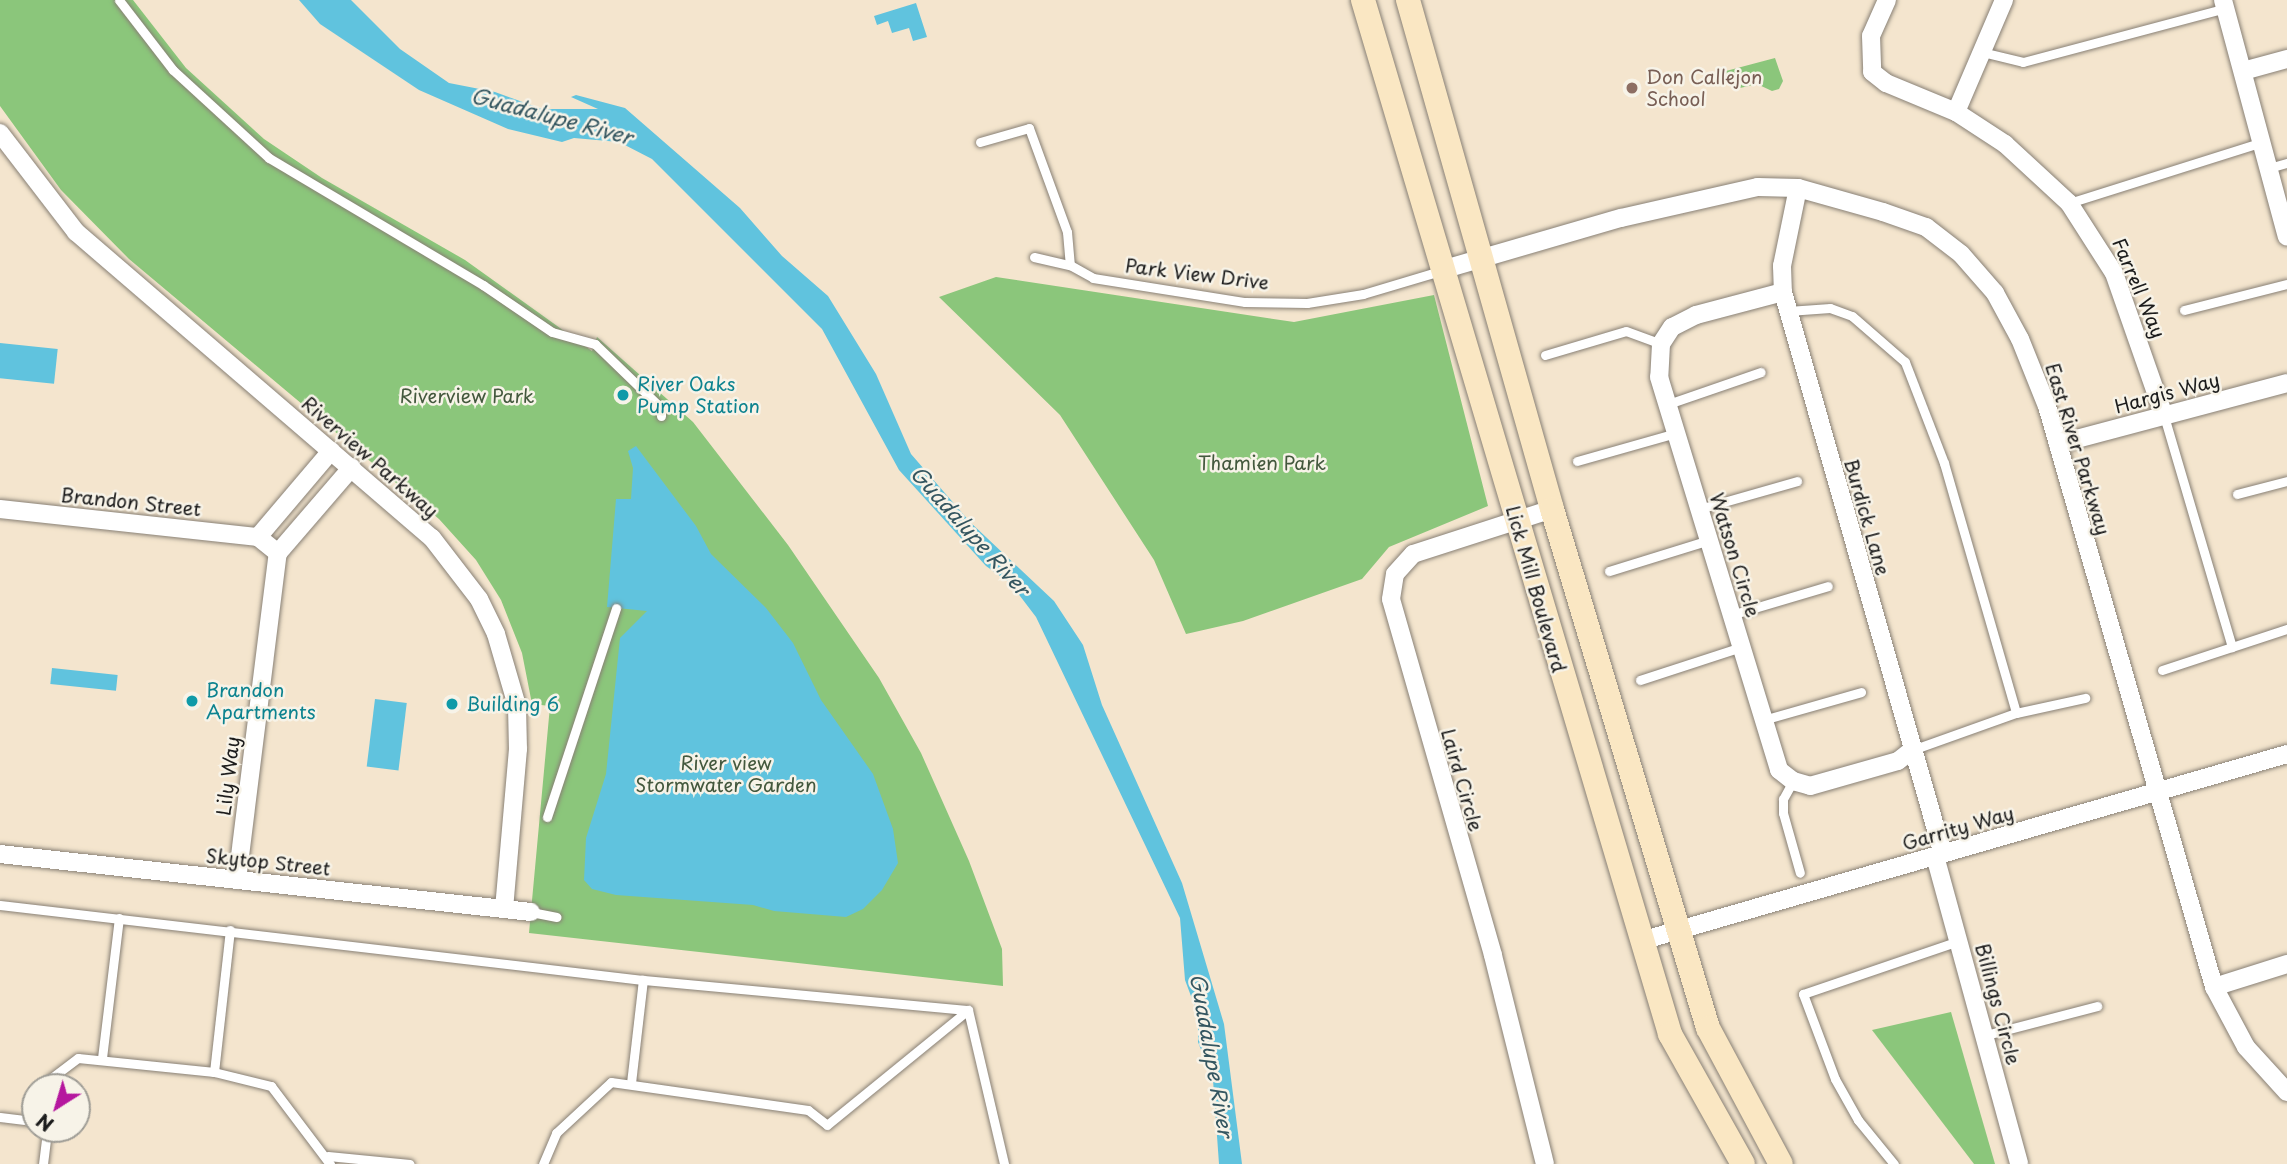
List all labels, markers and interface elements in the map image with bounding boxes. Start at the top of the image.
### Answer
place label: Don Callejon School [1646,66,1762,110]
marker: Don Callejon School [1624,80,1640,96]
water label: Guadalupe River [468,81,636,149]
street label: Farrell Way [2108,234,2170,342]
street label: Park View Drive [1123,254,1271,294]
street label: East River Parkway [2041,360,2115,538]
street label: Hargis Way [2112,368,2222,418]
place label: River Oaks Pump Station [637,373,760,417]
park label: Riverview Park [400,385,534,407]
marker: River Oaks Pump Station [615,387,631,403]
street label: Riverview Parkway [297,392,443,522]
park label: Thamien Park [1198,452,1326,474]
street label: Burdick Lane [1839,456,1895,578]
water label: Guadalupe River [905,459,1037,601]
street label: Brandon Street [60,483,202,521]
street label: Watson Circle [1705,490,1765,620]
street label: Lick Mill Boulevard [1501,503,1571,675]
place label: Brandon Apartments [206,679,316,723]
marker: Brandon Apartments [184,693,200,709]
place label: Building 6 [466,693,560,715]
marker: Building 6 [444,696,460,712]
street label: Laird Circle [1436,726,1488,834]
street label: Lily Way [212,735,244,817]
park label: River view Stormwater Garden [635,752,817,796]
street label: Garrity Way [1900,801,2016,855]
street label: Skytop Street [204,844,332,880]
street label: Billings Circle [1971,940,2025,1068]
water label: Guadalupe River [1186,970,1240,1140]
north arrow [21,1073,91,1143]
text: N [30,1107,59,1139]

